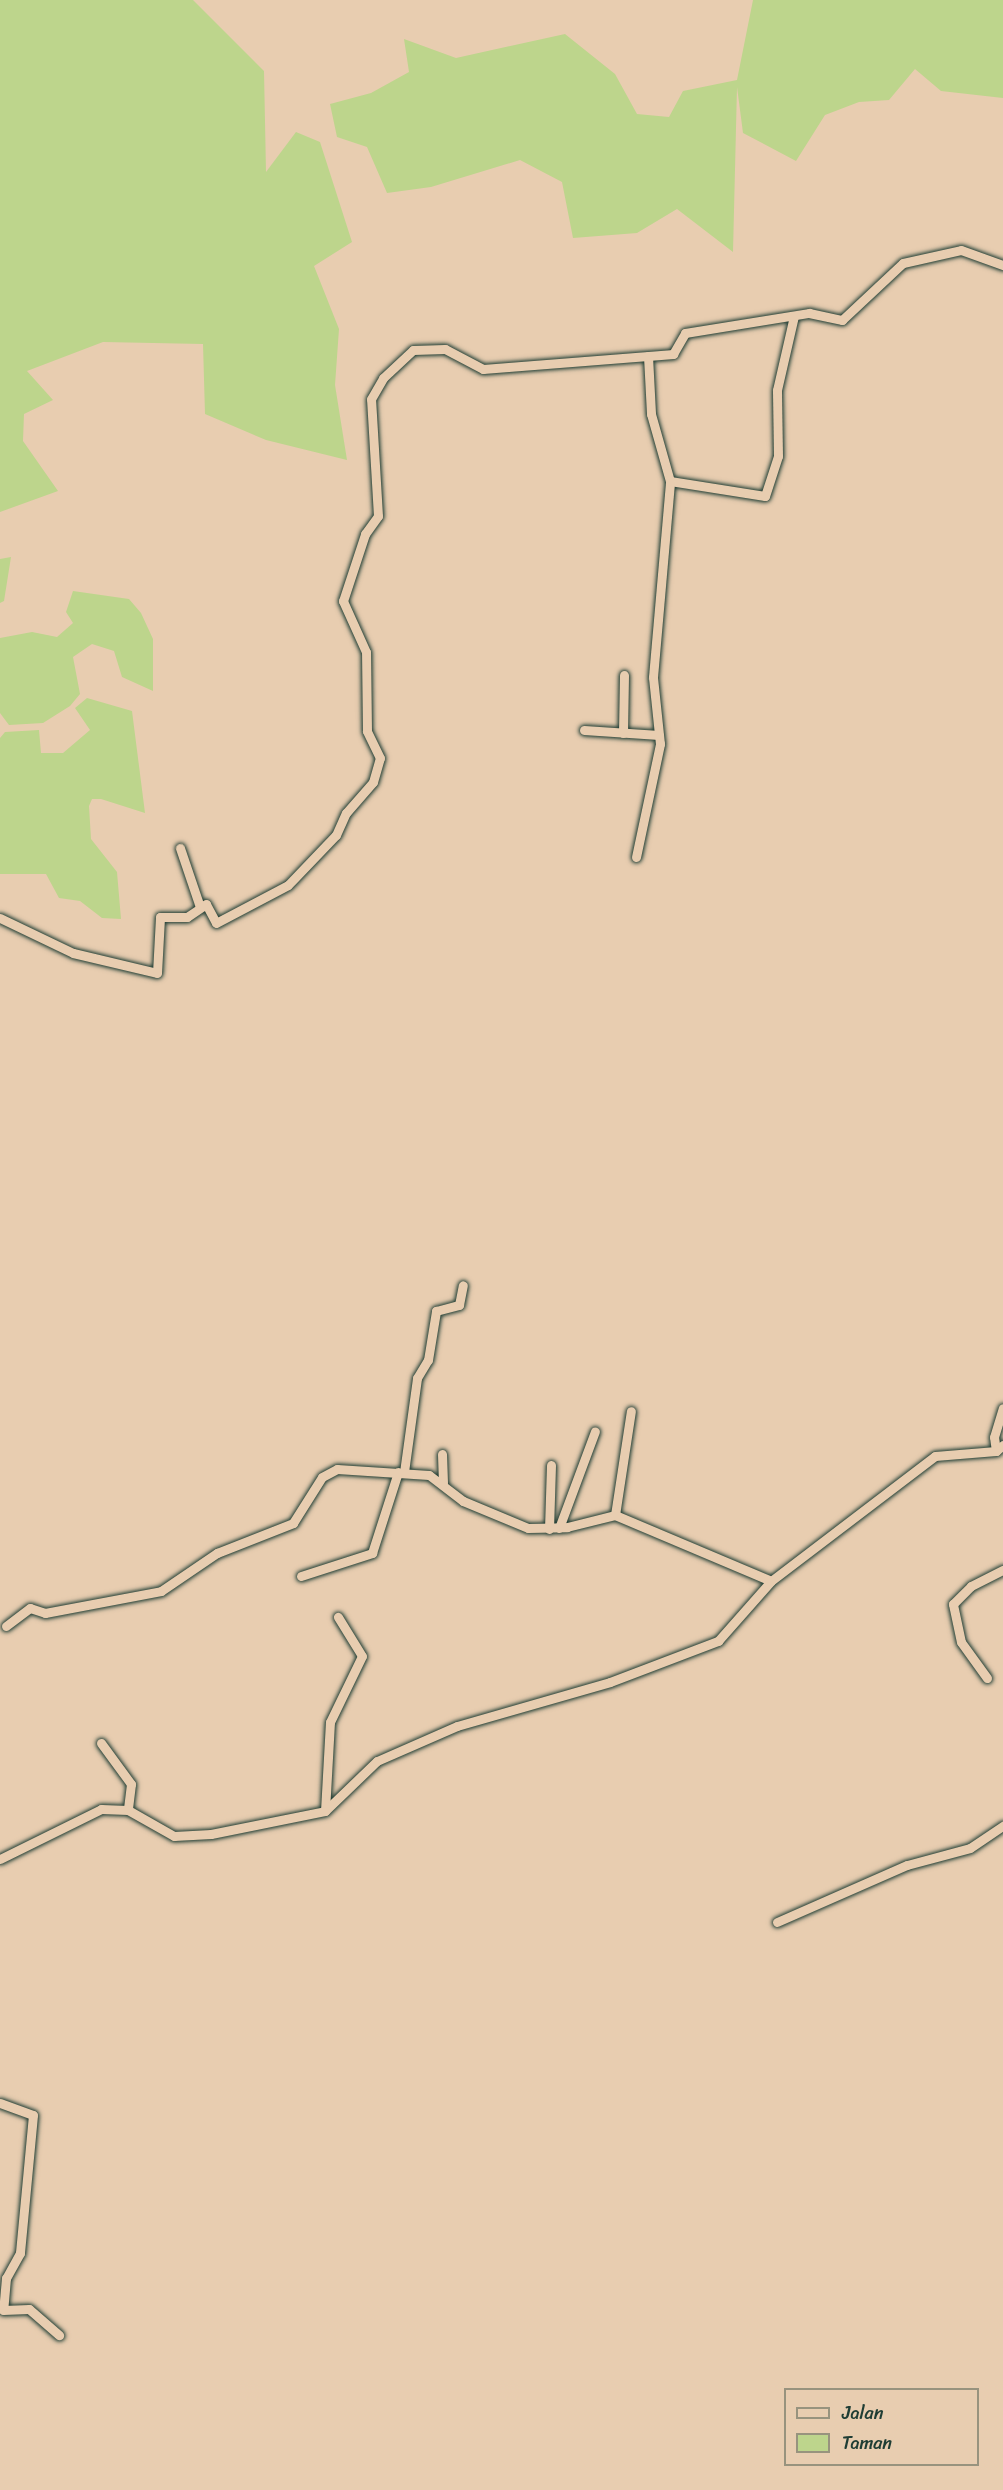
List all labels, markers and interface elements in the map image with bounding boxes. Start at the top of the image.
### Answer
legend [784,2388,979,2466]
text: Jalan [842,2397,883,2429]
text: Taman [842,2427,892,2459]

